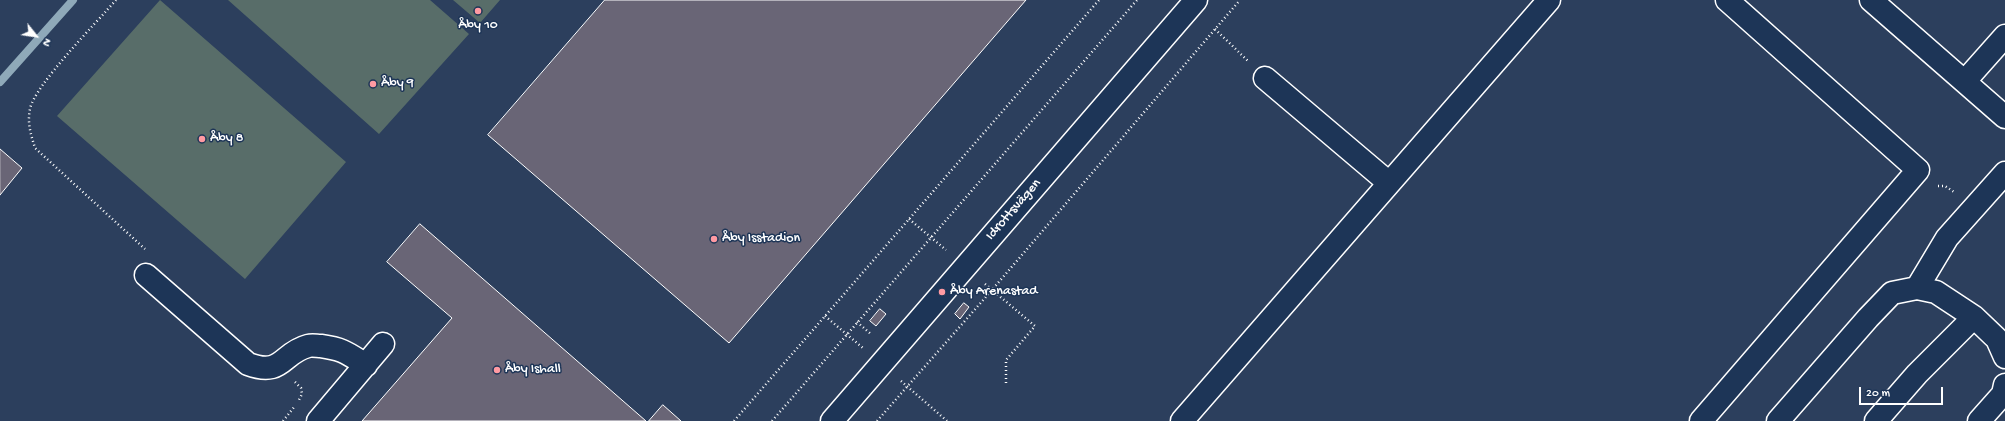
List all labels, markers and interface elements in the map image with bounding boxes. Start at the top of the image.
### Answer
marker: Åby 10 [473,6,483,16]
north arrow [16,16,56,56]
place label: Åby 10 [458,18,498,34]
text: N [39,36,53,48]
place label: Åby 9 [381,76,414,92]
marker: Åby 9 [368,79,378,89]
place label: Åby 8 [210,131,244,147]
marker: Åby 8 [197,134,207,144]
street label: Idrottsvägen [983,176,1045,244]
place label: Åby Isstadion [722,231,800,247]
marker: Åby Isstadion [709,234,719,244]
place label: Åby Arenastad [950,284,1038,300]
marker: Åby Arenastad [937,287,947,297]
place label: Åby Ishall [505,362,561,378]
marker: Åby Ishall [492,365,502,375]
scale bar [1861,379,1945,405]
text: 20 m [1866,387,1890,401]

